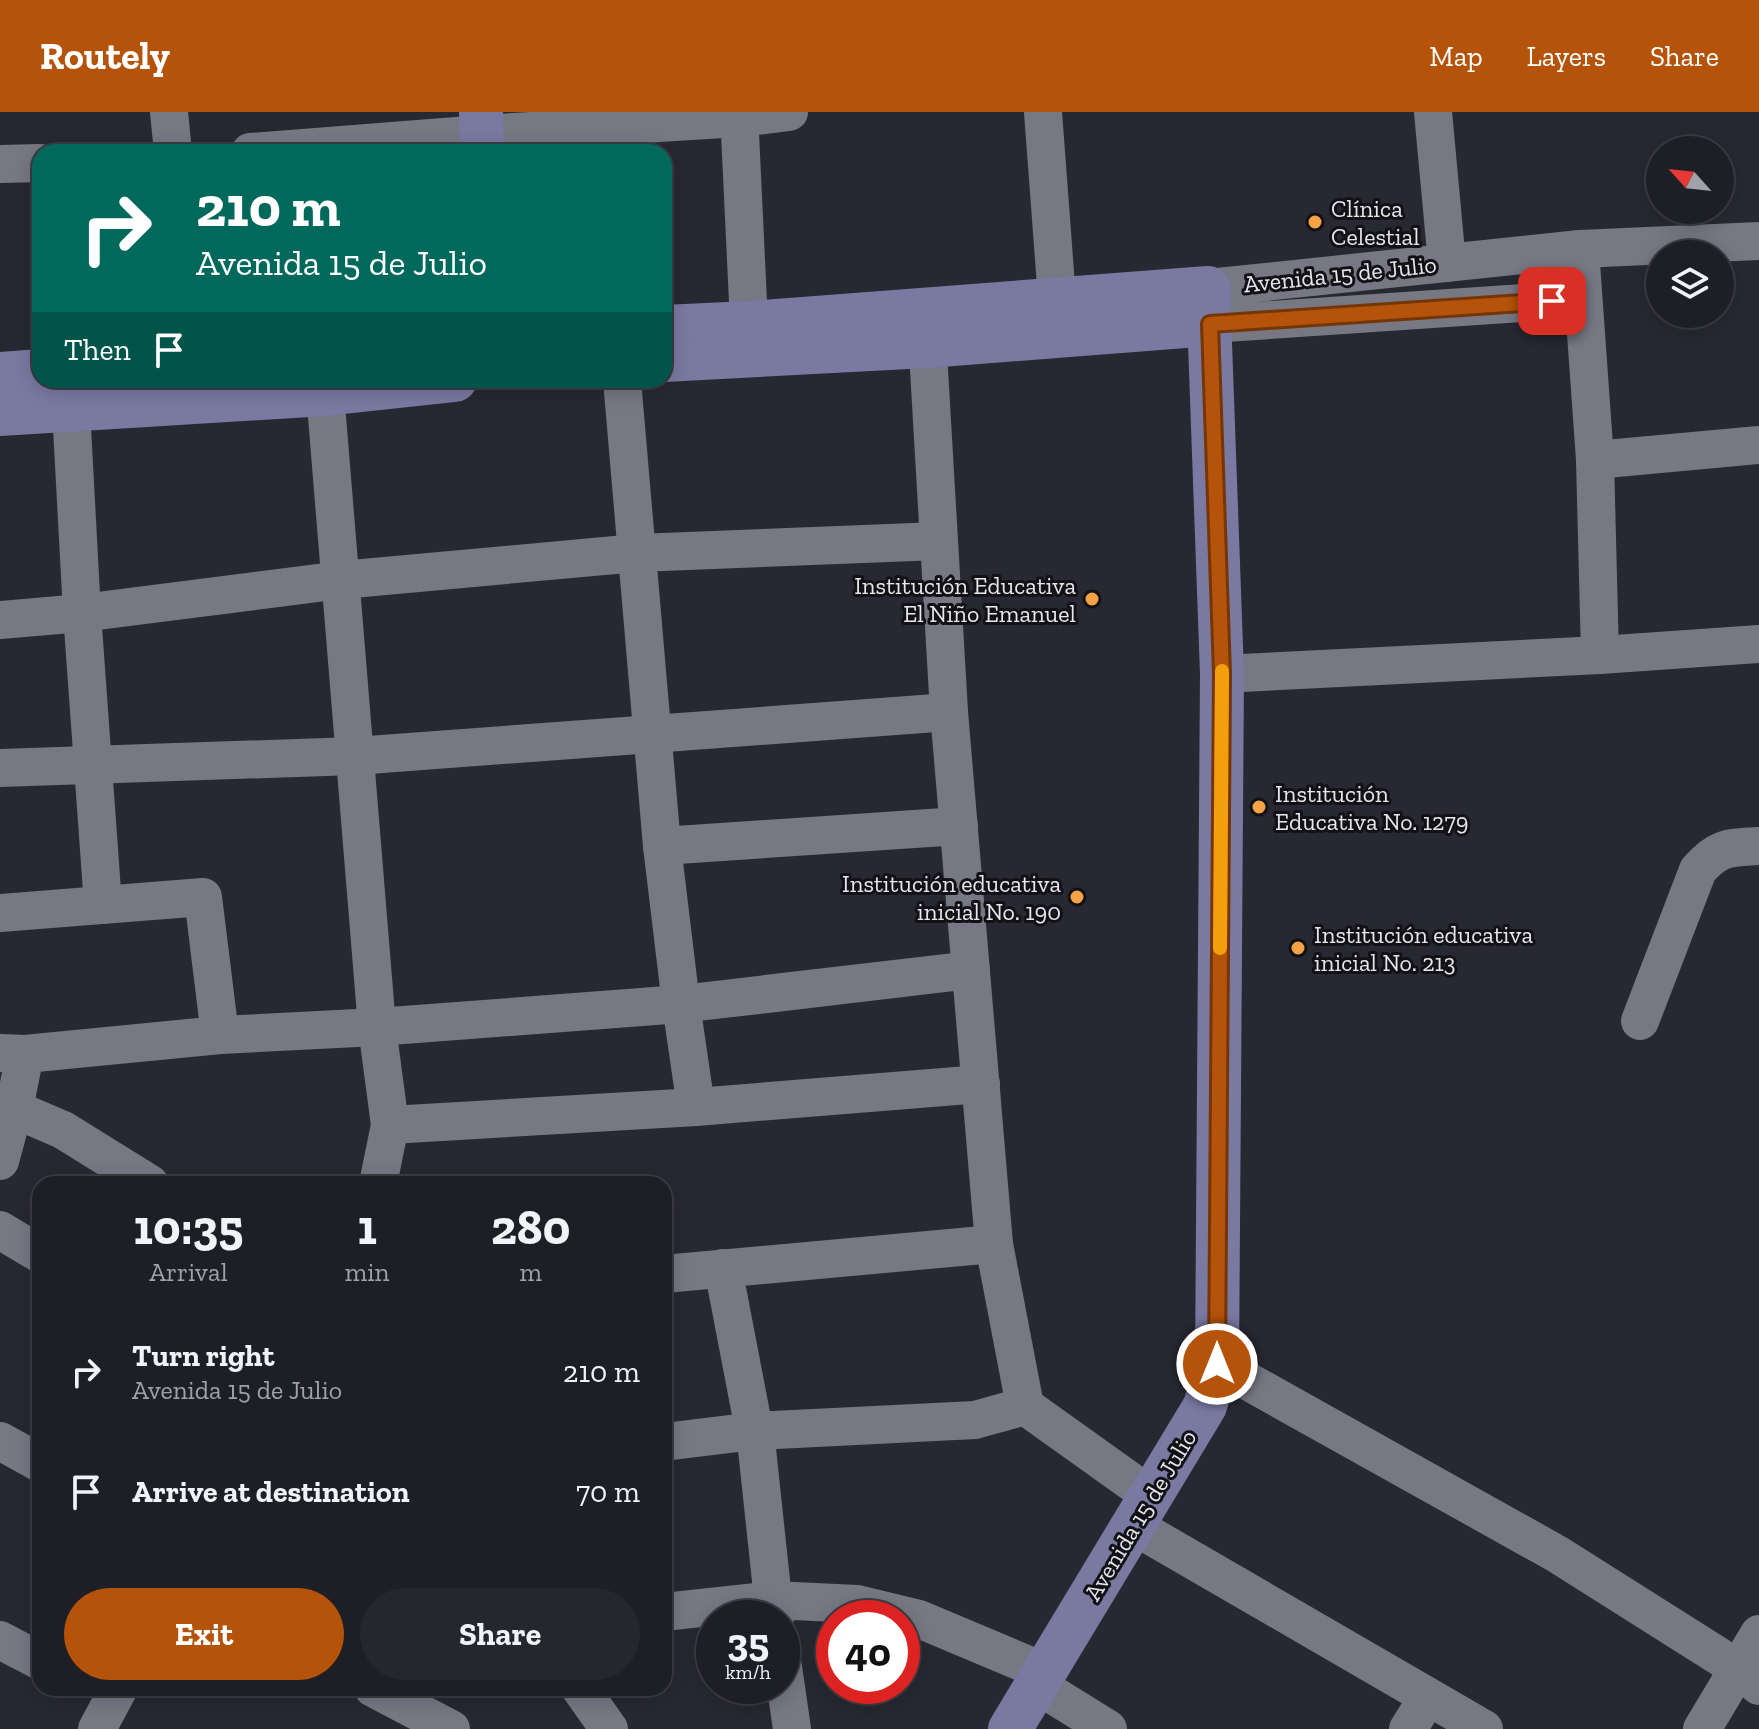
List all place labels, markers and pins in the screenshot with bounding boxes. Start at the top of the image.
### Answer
place label: Clínica Celestial [1331,194,1420,251]
marker: Clínica Celestial [1306,213,1324,231]
pin [1518,267,1586,335]
place label: Institución Educativa El Niño Emanuel [854,571,1076,628]
marker: Institución Educativa El Niño Emanuel [1083,590,1101,608]
place label: Institución Educativa No. 1279 [1275,779,1468,836]
marker: Institución Educativa No. 1279 [1250,798,1268,816]
place label: Institución educativa inicial No. 190 [842,869,1061,926]
marker: Institución educativa inicial No. 190 [1068,888,1086,906]
place label: Institución educativa inicial No. 213 [1314,920,1533,977]
marker: Institución educativa inicial No. 213 [1289,939,1307,957]

